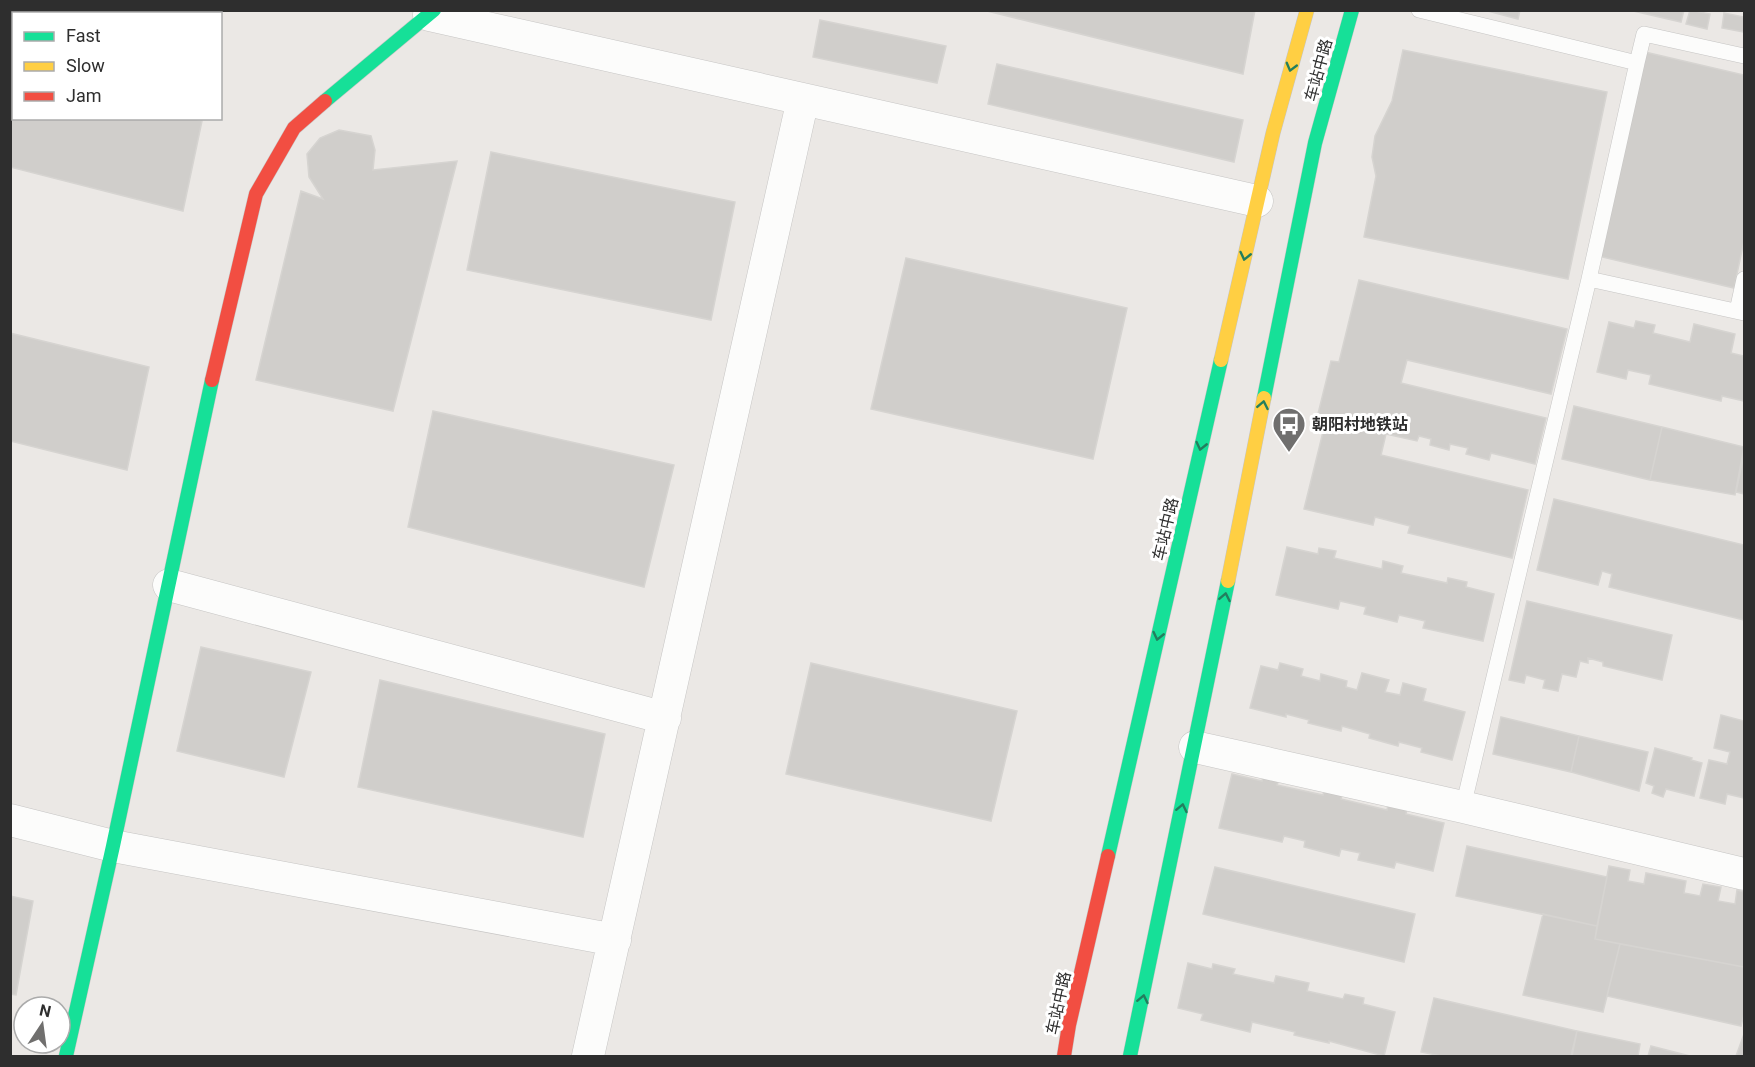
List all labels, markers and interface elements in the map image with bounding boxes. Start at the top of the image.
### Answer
legend [12,12,222,120]
text: Fast [66,25,101,46]
street label: 车站中路 [1301,37,1336,104]
text: Slow [66,55,105,76]
one-way arrow [1286,61,1298,72]
text: Jam [66,85,102,106]
one-way arrow [1239,251,1252,261]
one-way arrow [1256,401,1269,411]
bus stop icon: 朝阳村地铁站 [1271,406,1307,453]
place label: 朝阳村地铁站 [1312,415,1408,434]
one-way arrow [1196,441,1209,451]
street label: 车站中路 [1149,496,1182,562]
one-way arrow [1218,592,1231,602]
one-way arrow [1152,631,1165,641]
one-way arrow [1175,804,1188,814]
street label: 车站中路 [1043,970,1074,1036]
north arrow [12,995,72,1055]
one-way arrow [1136,995,1149,1005]
text: N [38,1000,53,1021]

